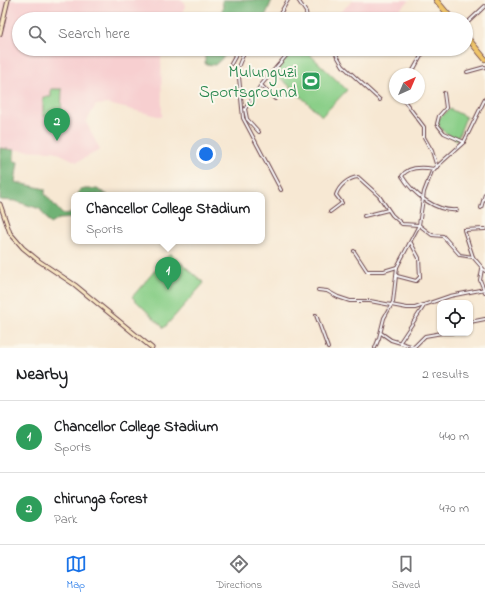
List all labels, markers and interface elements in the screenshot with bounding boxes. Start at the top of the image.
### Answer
search box [12,12,473,56]
icon: search [26,23,48,45]
text: Search here [58,23,130,45]
place label: Mulunguzi Sportsground [199,60,297,107]
north arrow [389,68,425,104]
sports icon: Mulunguzi Sportsground [300,70,322,92]
pin: 2 [44,108,70,141]
your location [196,144,216,164]
popup [71,192,265,244]
text: Chancellor College Stadium [86,198,250,220]
text: Sports [86,220,123,239]
pin: 1 [155,257,181,290]
map controls [437,300,473,336]
button: locate [437,300,473,336]
text: Nearby [16,362,68,387]
text: 2 results [422,365,469,384]
text: Chancellor College Stadium [54,416,218,438]
text: 1 [27,427,31,446]
text: 440 m [439,427,469,446]
text: Sports [54,438,91,457]
text: chirunga forest [54,488,148,510]
text: 2 [26,499,32,518]
text: 470 m [439,499,469,518]
text: Park [54,510,78,529]
tab: Map [65,553,87,593]
tab: Directions [216,553,262,593]
tab: Saved [392,553,420,593]

